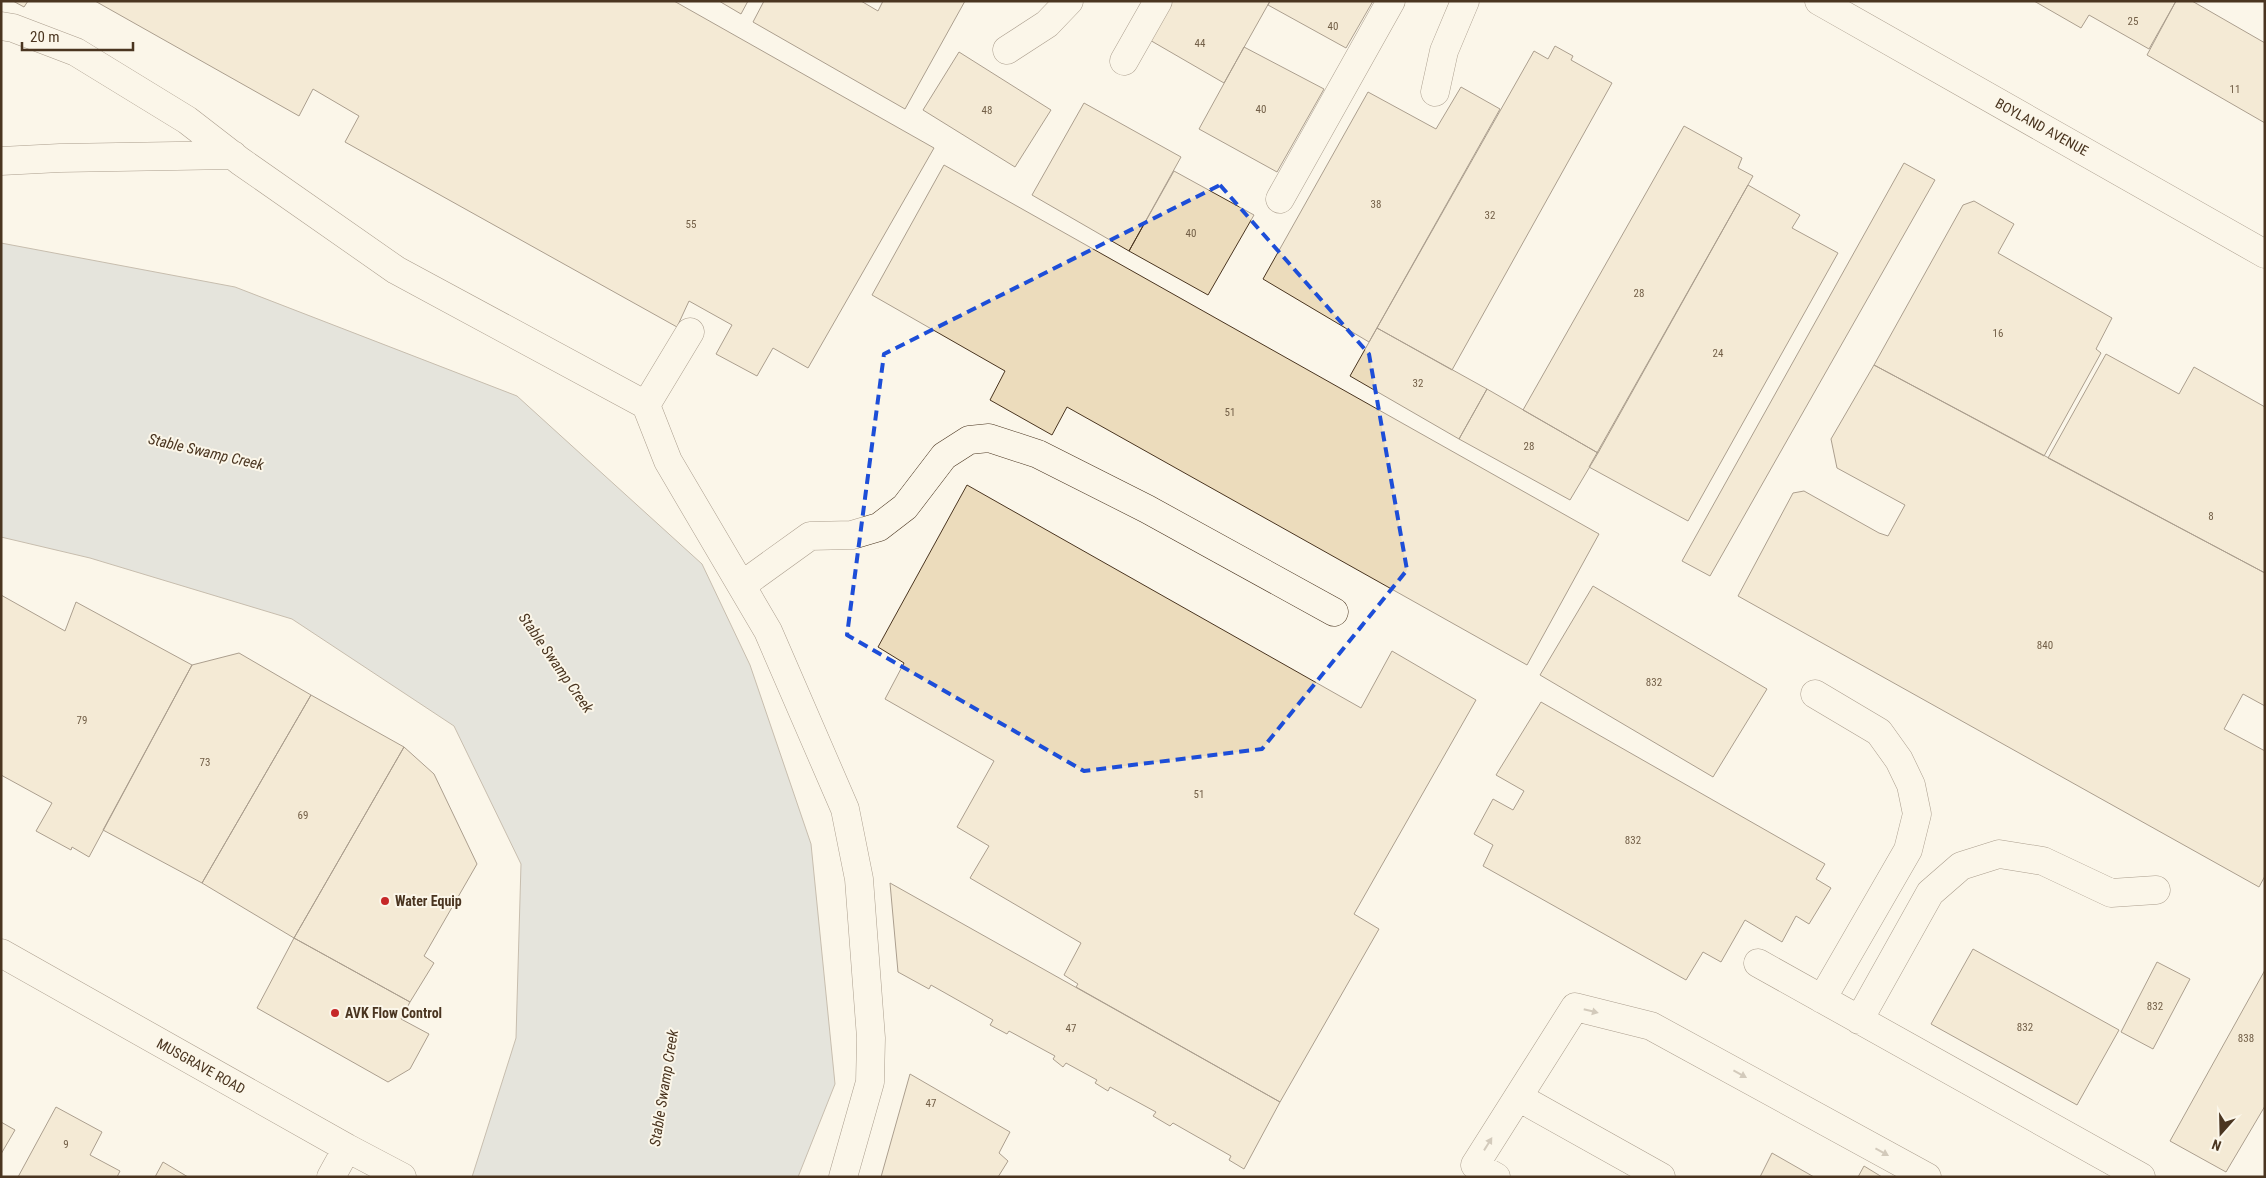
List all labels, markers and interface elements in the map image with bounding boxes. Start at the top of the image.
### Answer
house number: 25 [2128,15,2138,28]
scale bar [22,20,134,52]
house number: 40 [1328,20,1338,33]
text: 20 m [30,28,60,46]
house number: 44 [1195,37,1206,50]
house number: 11 [2230,83,2240,96]
street label: BOYLAND AVENUE [1993,95,2091,159]
house number: 40 [1256,103,1266,116]
house number: 48 [982,104,992,117]
house number: 38 [1371,198,1381,211]
house number: 32 [1485,209,1495,222]
house number: 55 [686,218,696,231]
house number: 40 [1186,227,1196,240]
house number: 28 [1634,287,1644,300]
house number: 16 [1993,327,2003,340]
house number: 24 [1713,347,1724,360]
house number: 32 [1413,377,1423,390]
house number: 51 [1225,406,1235,419]
water label: Stable Swamp Creek [147,430,266,474]
house number: 28 [1524,440,1534,453]
house number: 8 [2208,510,2214,523]
water label: Stable Swamp Creek [515,610,597,717]
house number: 840 [2037,639,2053,652]
house number: 832 [1646,676,1662,689]
house number: 79 [77,714,87,727]
house number: 73 [200,756,210,769]
house number: 51 [1194,788,1204,801]
house number: 69 [298,809,308,822]
house number: 832 [1625,834,1641,847]
place label: Water Equip [395,893,462,909]
marker: Water Equip [379,895,391,907]
house number: 832 [2147,1000,2163,1013]
place label: AVK Flow Control [345,1005,442,1021]
marker: AVK Flow Control [329,1007,341,1019]
one-way arrow [1584,1007,1599,1015]
house number: 832 [2017,1021,2033,1034]
house number: 47 [1066,1022,1076,1035]
water label: Stable Swamp Creek [646,1028,682,1148]
house number: 838 [2238,1032,2254,1045]
street label: MUSGRAVE ROAD [154,1035,248,1097]
one-way arrow [1732,1070,1747,1078]
house number: 47 [926,1097,936,1110]
north arrow [2196,1108,2246,1158]
text: N [2210,1136,2223,1154]
house number: 9 [63,1138,69,1151]
one-way arrow [1483,1138,1492,1151]
one-way arrow [1875,1148,1890,1156]

